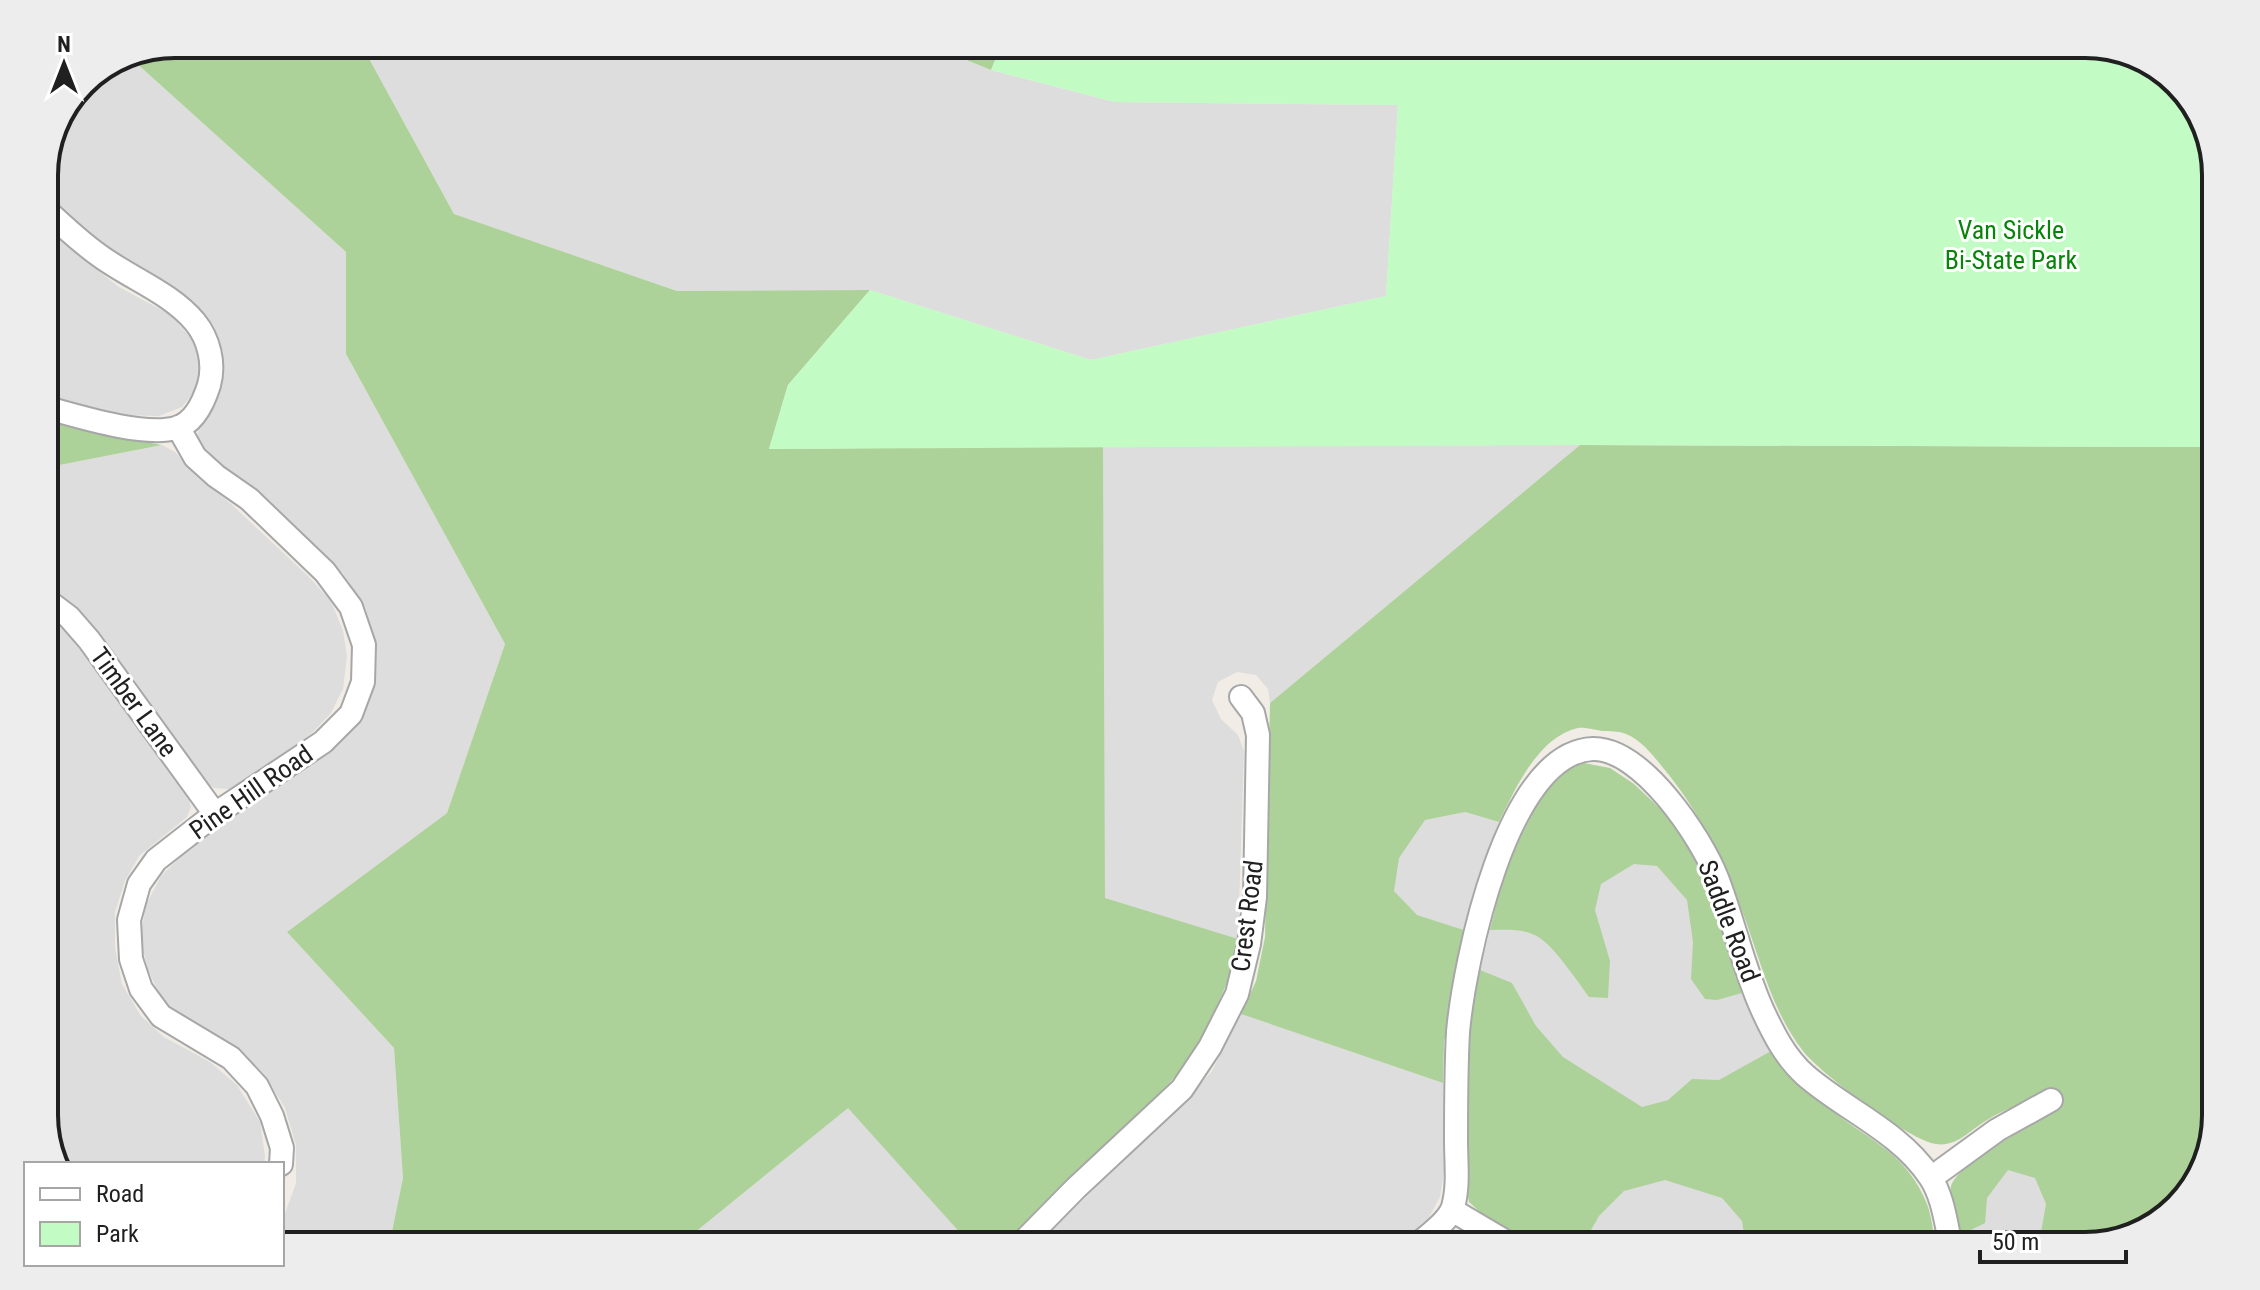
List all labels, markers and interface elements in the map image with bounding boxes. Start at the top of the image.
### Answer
north arrow [24,24,104,104]
text: N [57,32,71,57]
park label: Van Sickle Bi-State Park [1945,215,2078,275]
street label: Timber Lane [84,642,184,762]
street label: Pine Hill Road [184,739,318,845]
street label: Saddle Road [1692,856,1766,986]
street label: Crest Road [1225,858,1269,974]
legend [24,1162,284,1266]
text: Road [96,1180,144,1208]
scale bar [1980,1214,2126,1264]
text: Park [96,1220,139,1248]
text: 50 m [1992,1228,2039,1256]

